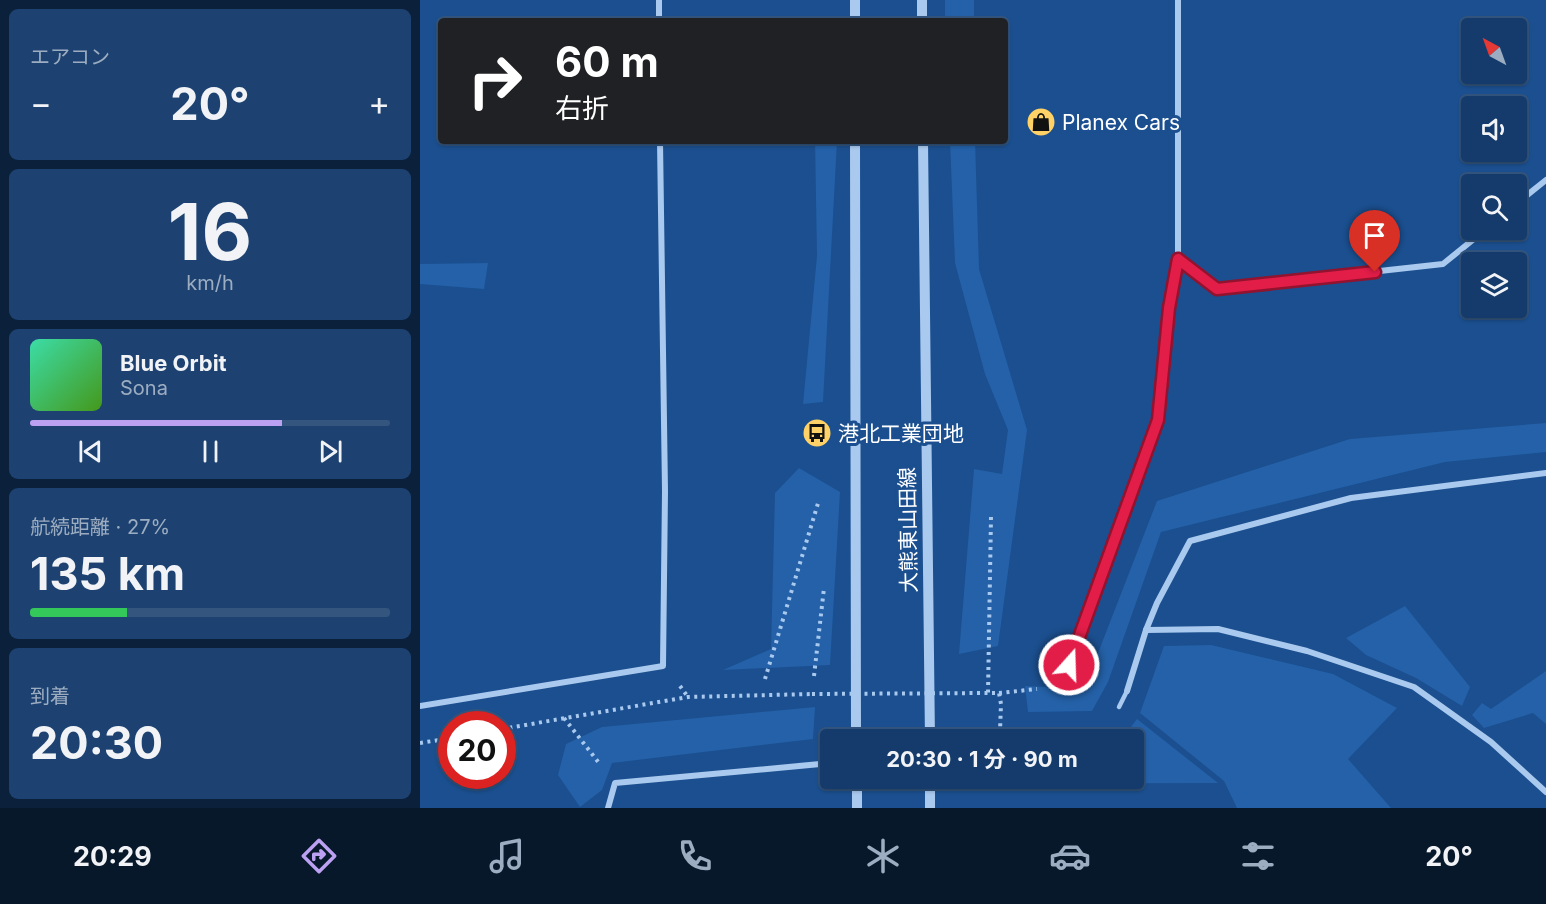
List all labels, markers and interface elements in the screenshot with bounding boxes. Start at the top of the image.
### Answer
north arrow [1461,18,1527,84]
map controls [1461,18,1527,318]
text: 60 m [555,36,659,87]
icon: right [456,42,534,120]
text: エアコン [30,45,110,69]
text: 20° [170,76,250,131]
text: − [30,83,52,123]
text: + [368,83,390,123]
text: 右折 [555,92,609,125]
button: sound [1461,96,1527,162]
shop icon: Planex Cars [1025,106,1057,138]
place label: Planex Cars [1062,110,1180,135]
button: search [1461,174,1527,240]
text: 16 [168,184,252,279]
pin [1349,210,1400,272]
icon: arrive [1358,219,1391,252]
button: layers [1461,252,1527,318]
text: km/h [186,271,234,295]
text: Blue Orbit [120,350,227,376]
text: Sona [120,376,168,400]
bus stop icon: 港北工業団地 [801,417,833,449]
place label: 港北工業団地 [838,421,964,446]
icon: previous [74,435,107,468]
icon: pause [194,435,227,468]
icon: next [314,435,347,468]
street label: 大熊東山田線 [894,467,922,593]
text: 航続距離 · 27% [30,515,170,539]
text: 135 km [30,546,185,601]
position arrow [1037,633,1101,697]
text: 到着 [30,684,70,708]
speed limit sign: 20 [438,711,516,789]
text: 20:30 [30,715,163,770]
text: 20:30 · 1 分 · 90 m [886,746,1078,772]
icon: directions [298,835,340,877]
icon: music [486,835,528,877]
icon: phone [674,835,716,877]
icon: climate [862,835,904,877]
icon: car [1049,835,1091,877]
icon: filters [1237,835,1279,877]
text: 20:29 [73,840,152,873]
text: 20° [1425,840,1473,873]

